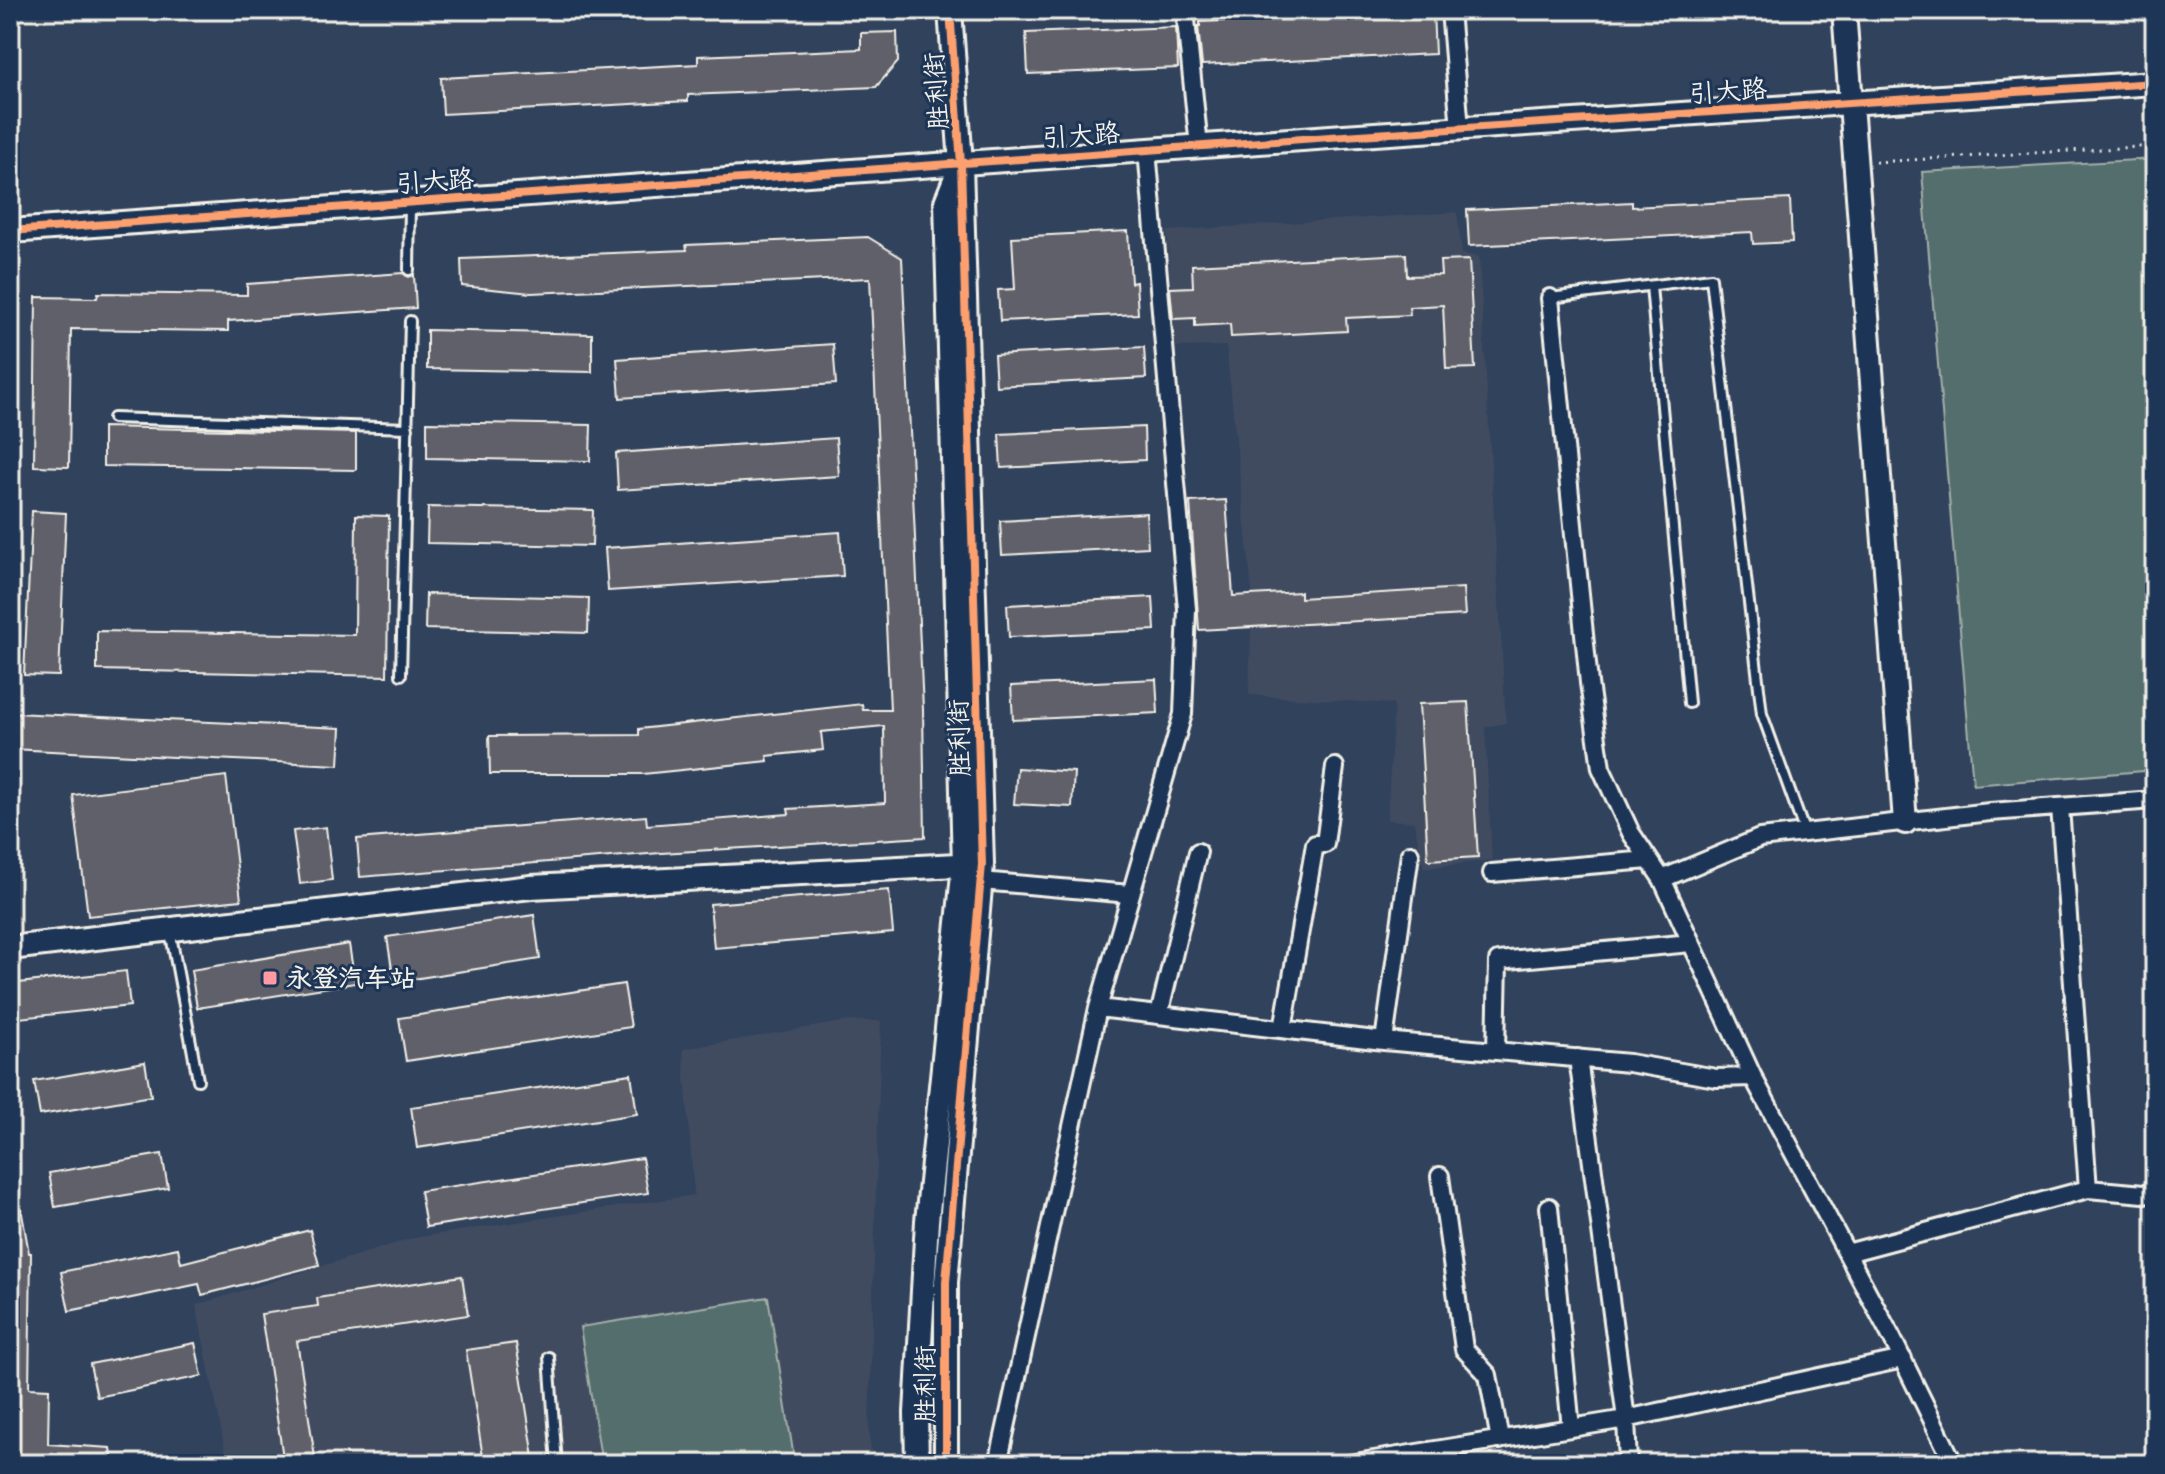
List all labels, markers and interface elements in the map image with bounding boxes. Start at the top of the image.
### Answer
street label: 胜利街 [915,51,956,131]
street label: 引大路 [1688,70,1768,111]
street label: 引大路 [1041,114,1121,155]
street label: 引大路 [395,160,475,201]
street label: 胜利街 [940,698,977,778]
place label: 永登汽车站 [286,960,416,995]
marker: 永登汽车站 [261,969,279,987]
street label: 胜利街 [907,1345,942,1423]

